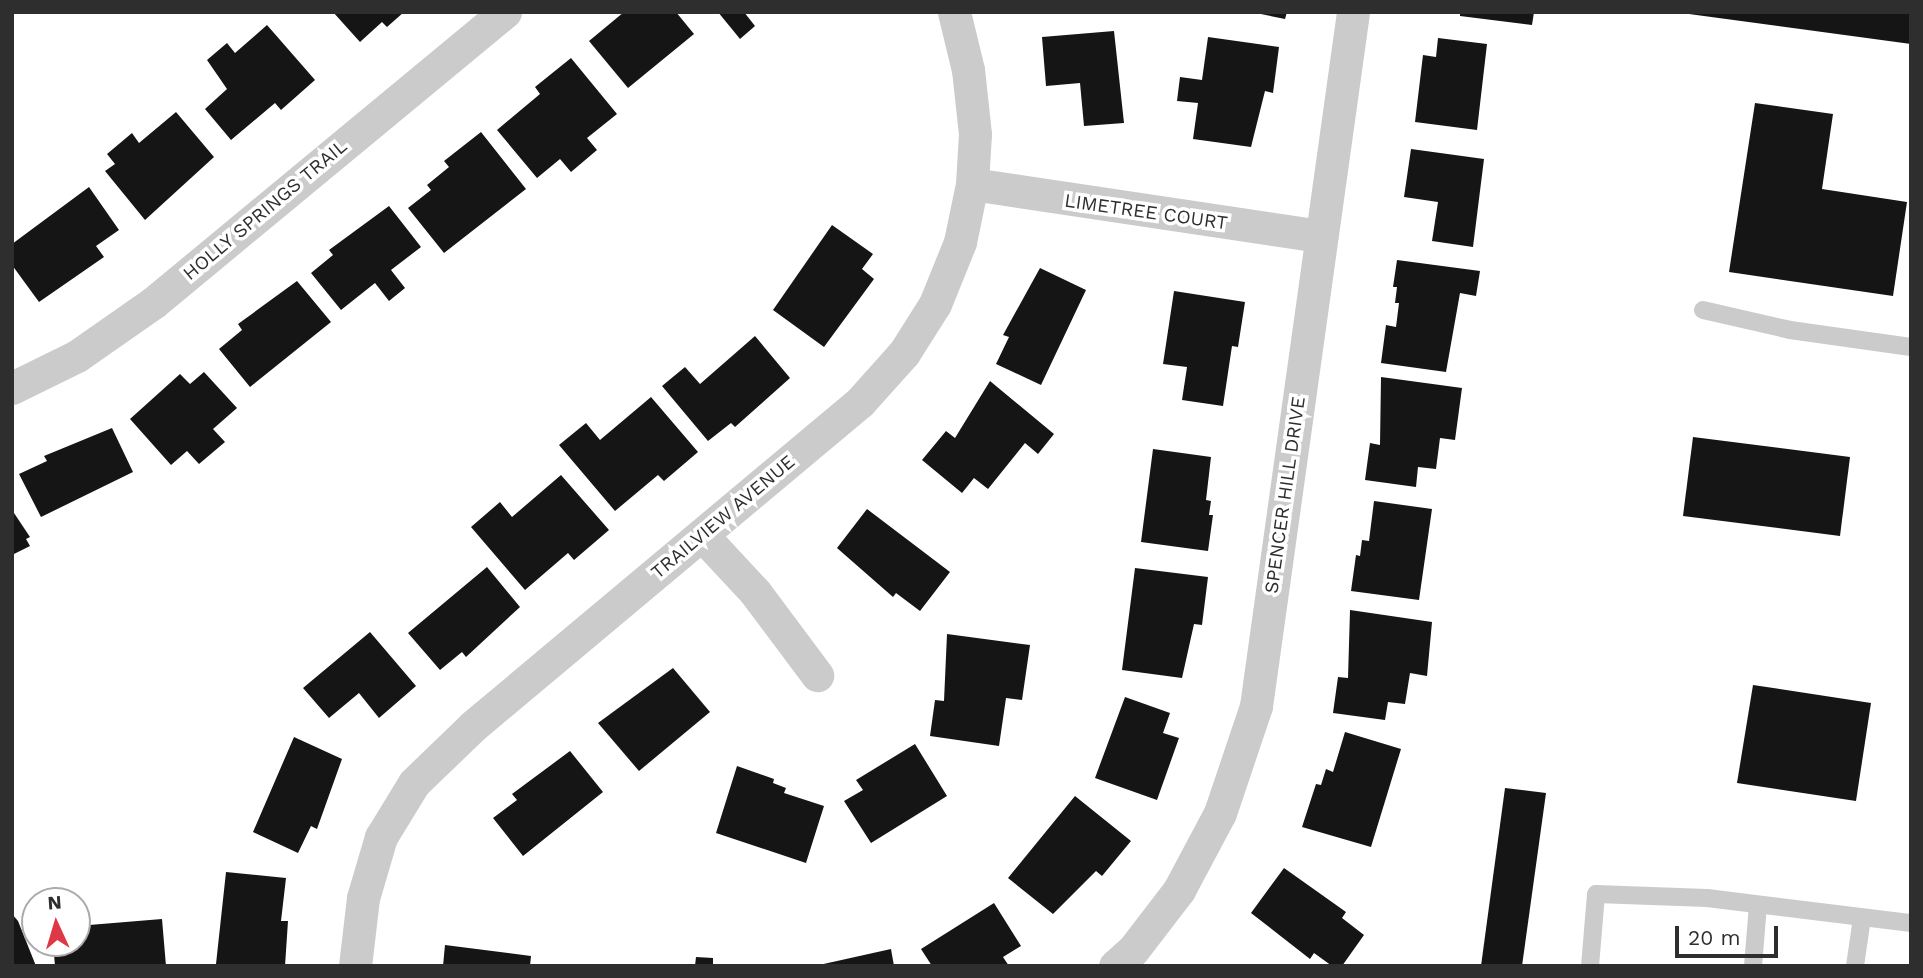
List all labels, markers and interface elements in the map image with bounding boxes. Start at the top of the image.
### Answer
street label: HOLLY SPRINGS TRAIL [178,134,352,286]
street label: LIMETREE COURT [1063,189,1229,235]
street label: SPENCER HILL DRIVE [1260,395,1310,595]
street label: TRAILVIEW AVENUE [646,450,800,584]
north arrow [21,887,91,957]
text: N [47,891,62,915]
scale bar [1678,912,1781,956]
text: 20 m [1688,925,1740,950]

